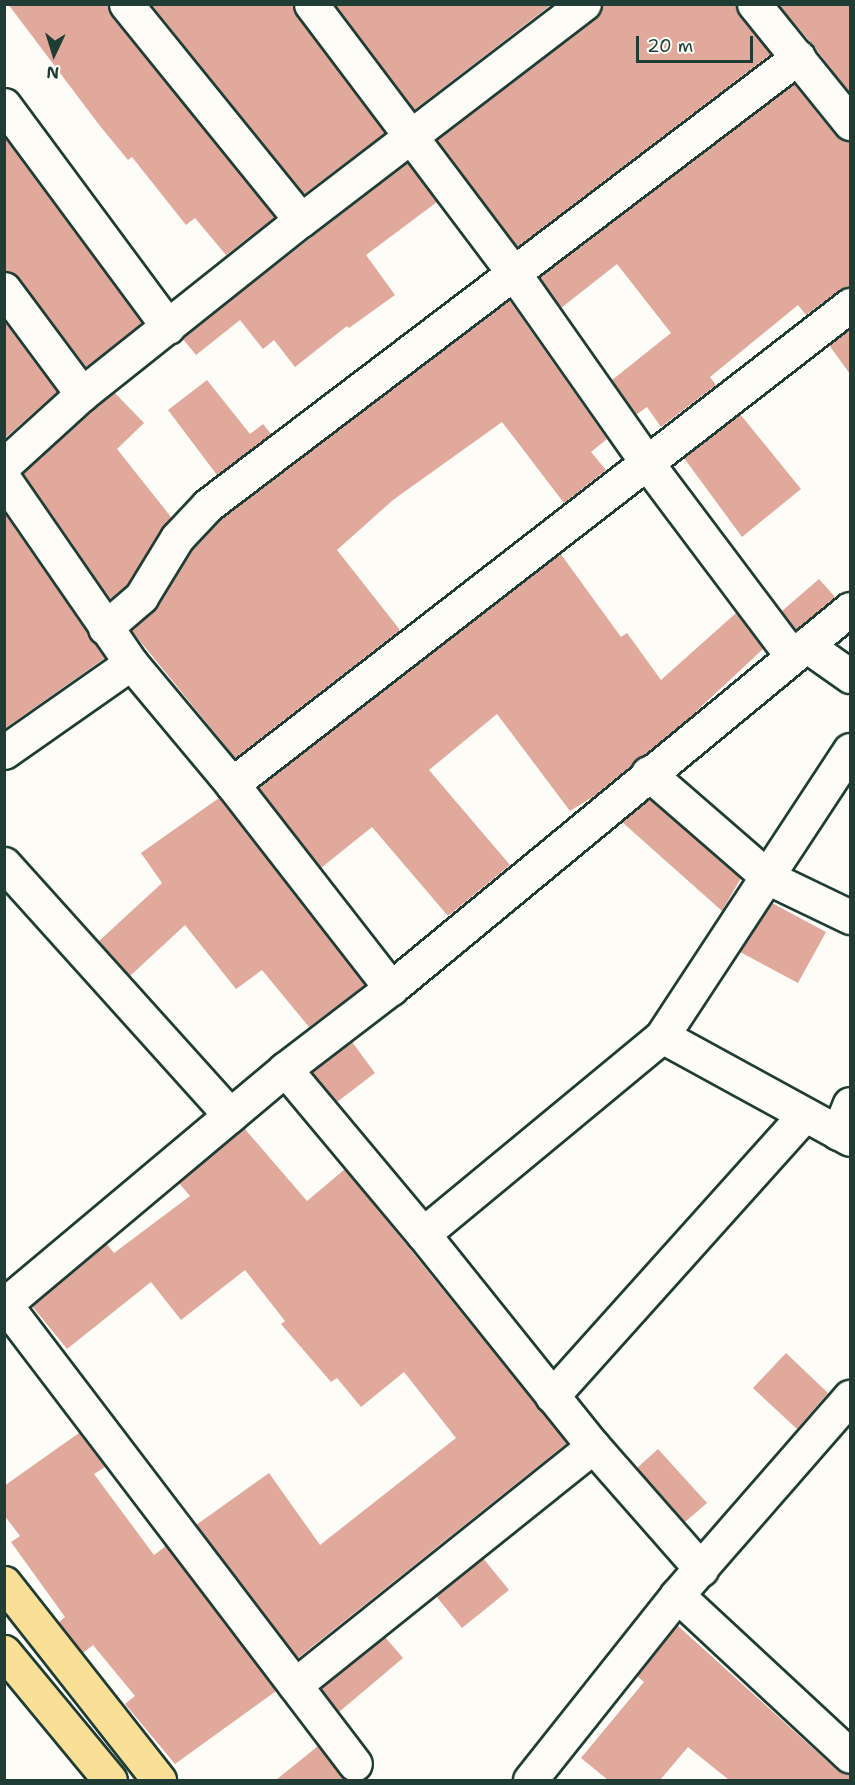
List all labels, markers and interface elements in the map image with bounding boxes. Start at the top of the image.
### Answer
north arrow [24,24,84,84]
scale bar [639,24,756,62]
text: 20 m [647,34,693,58]
text: N [46,62,60,83]

